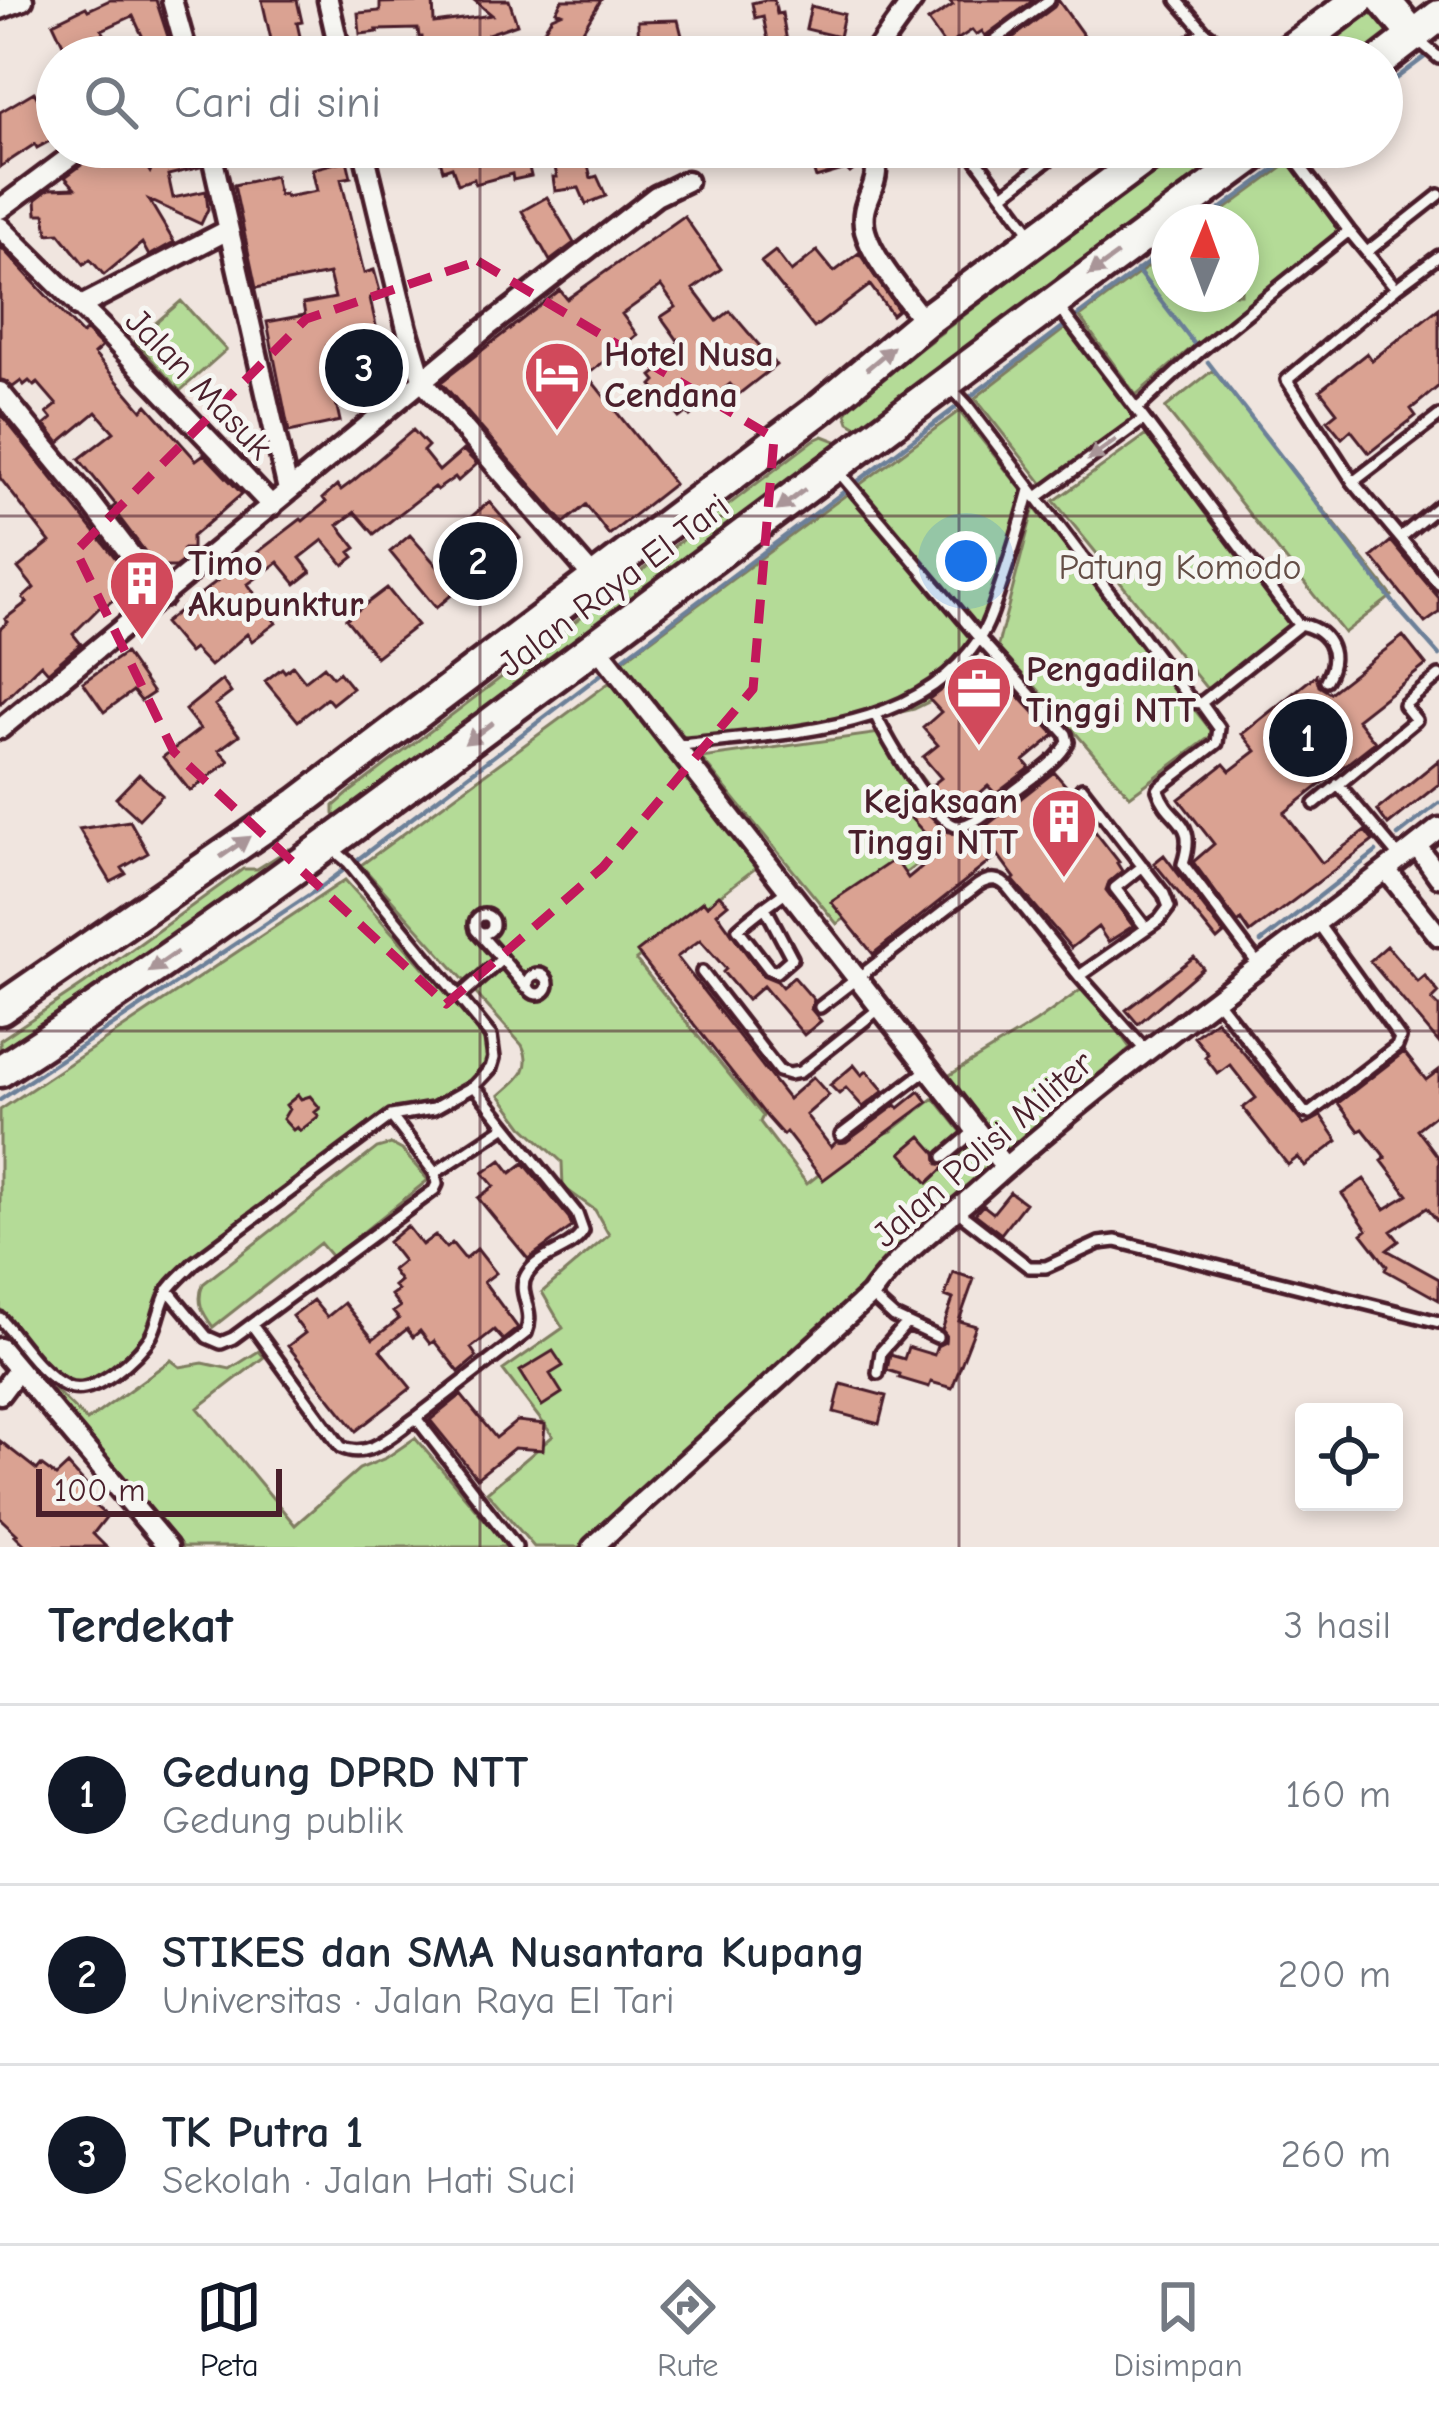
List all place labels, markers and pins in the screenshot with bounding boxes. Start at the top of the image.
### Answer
pin: 3 [325,323,403,413]
place label: Hotel Nusa Cendana [604,334,774,416]
hotel icon: Hotel Nusa Cendana [522,339,592,433]
pin: 2 [439,516,517,606]
place label: Timo Akupunktur [188,543,364,625]
building icon: Timo Akupunktur [107,548,177,642]
place label: Pengadilan Tinggi NTT [1026,649,1196,731]
office icon: Pengadilan Tinggi NTT [944,654,1014,748]
pin: 1 [1269,693,1347,783]
place label: Kejaksaan Tinggi NTT [848,781,1018,863]
building icon: Kejaksaan Tinggi NTT [1029,786,1099,880]

